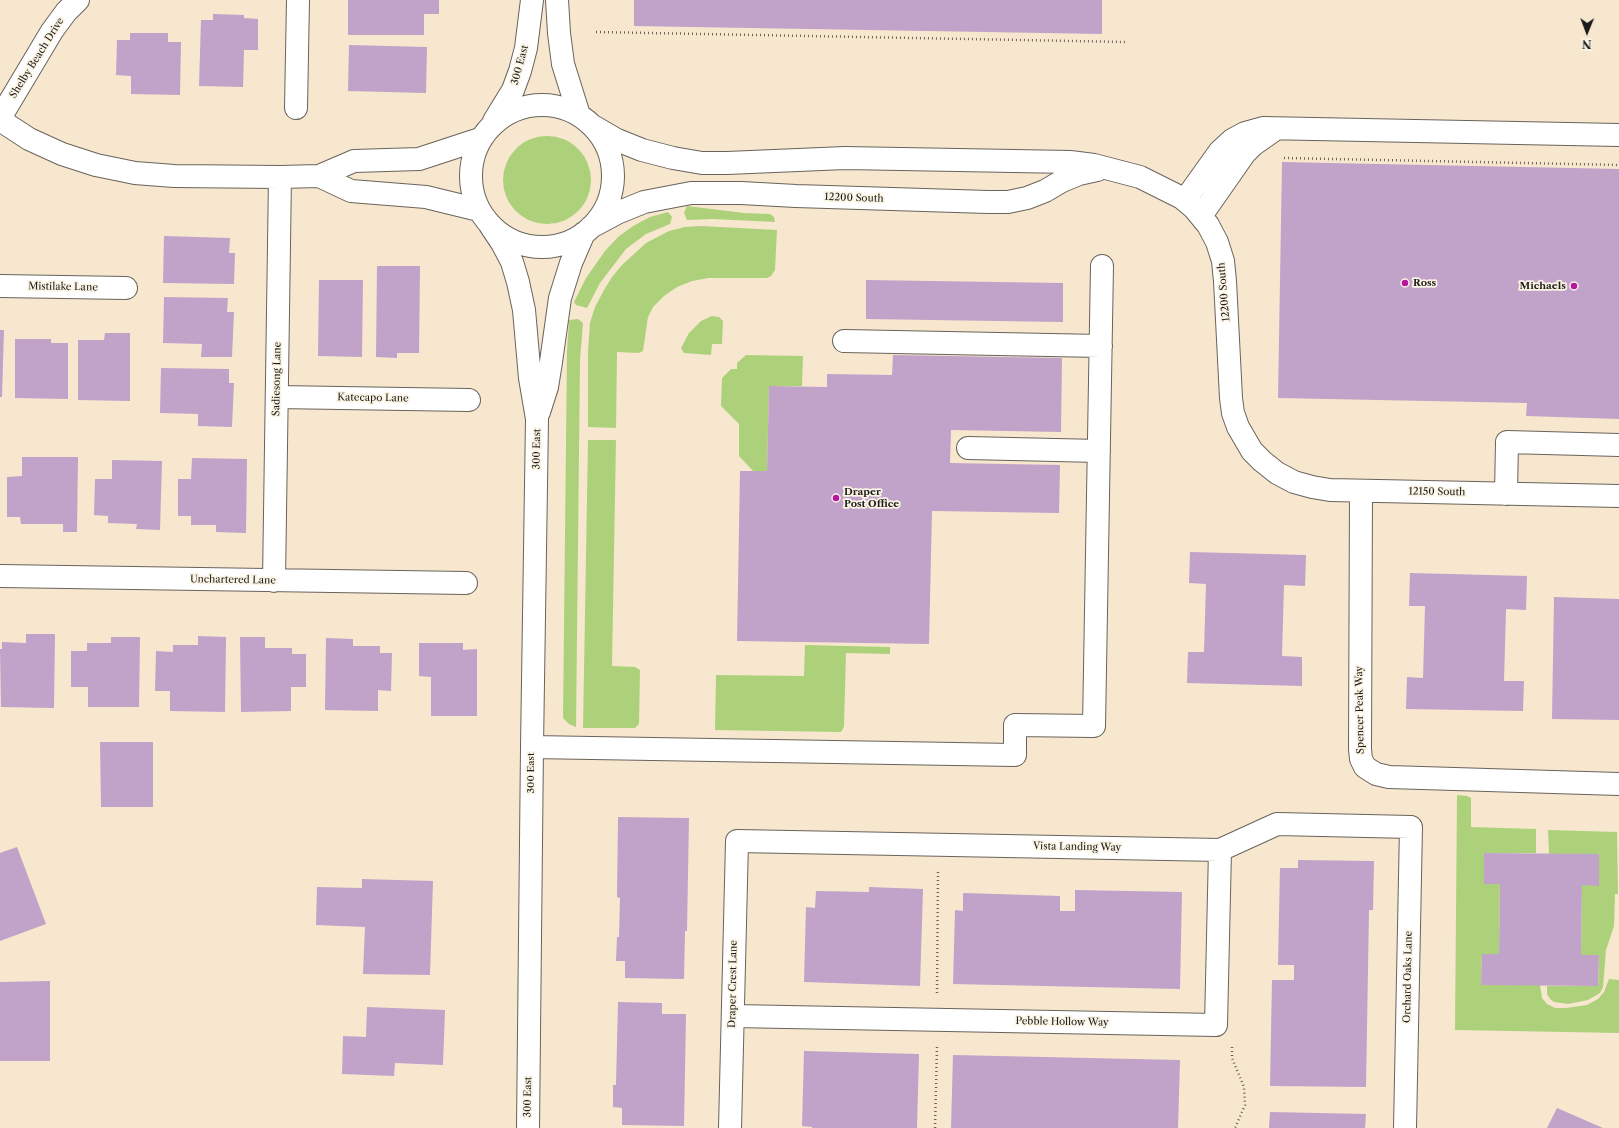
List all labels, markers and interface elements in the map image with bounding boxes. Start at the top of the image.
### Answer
north arrow [1567,12,1607,52]
street label: Shelby Beach Drive [7,15,67,101]
text: N [1582,37,1592,51]
street label: 300 East [509,44,531,86]
street label: 12200 South [824,191,884,205]
street label: 12200 South [1215,262,1233,322]
place label: Ross [1413,277,1436,289]
marker: Ross [1400,278,1410,288]
street label: Mistilake Lane [28,280,98,294]
place label: Michaels [1520,280,1566,292]
marker: Michaels [1569,281,1579,291]
street label: Sadiesong Lane [270,342,284,416]
street label: Katecapo Lane [337,391,409,405]
street label: 300 East [531,428,543,470]
place label: Draper Post Office [844,486,899,510]
street label: 12150 South [1409,486,1465,498]
marker: Draper Post Office [831,493,841,503]
street label: Unchartered Lane [190,573,276,587]
street label: Spencer Peak Way [1353,666,1367,754]
street label: 300 East [525,753,537,793]
street label: Vista Landing Way [1033,840,1121,854]
street label: Orchard Oaks Lane [1401,931,1415,1023]
street label: Draper Crest Lane [726,940,740,1028]
street label: Pebble Hollow Way [1015,1015,1109,1029]
street label: 300 East [522,1076,534,1118]

